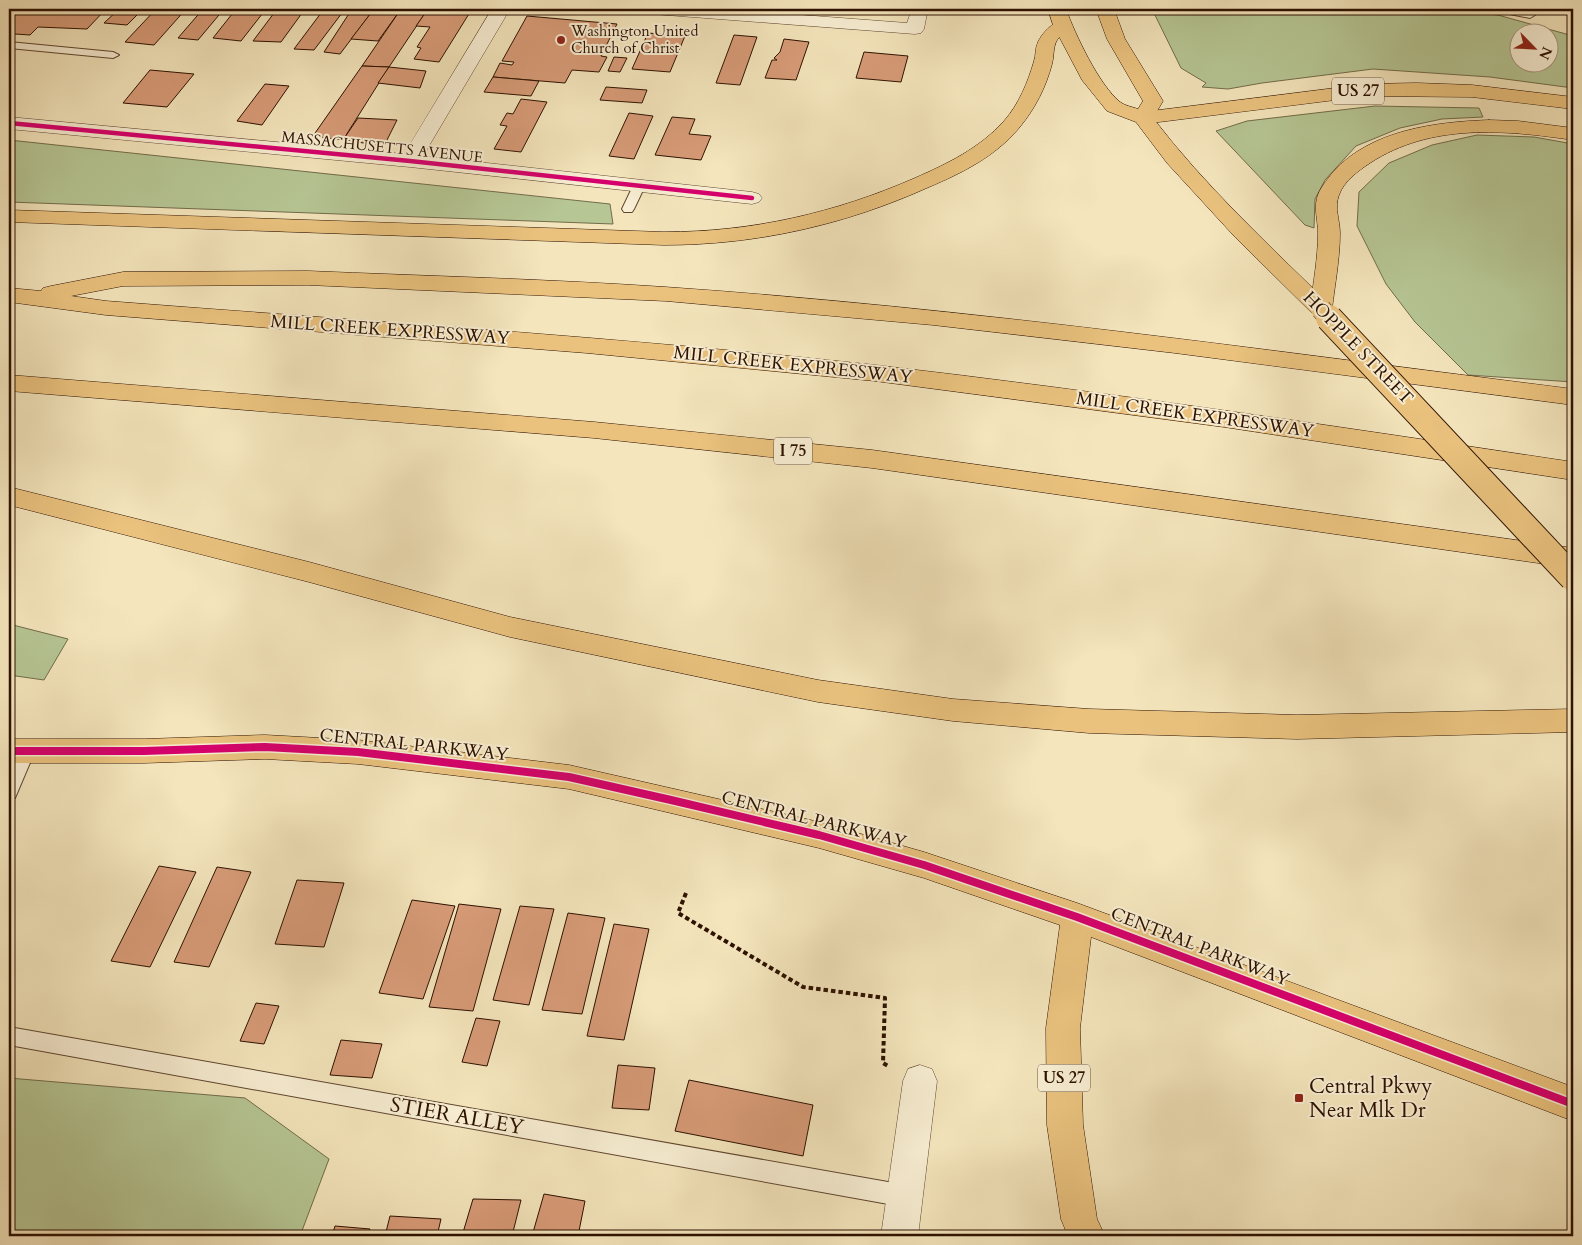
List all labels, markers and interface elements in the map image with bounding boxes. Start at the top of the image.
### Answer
place label: Washington United Church of Christ [570,21,698,58]
north arrow [1510,22,1560,72]
marker: Washington United Church of Christ [555,34,567,46]
text: N [1534,44,1557,63]
road number: US 27 [1332,78,1384,104]
street label: MASSACHUSETTS AVENUE [280,126,484,168]
street label: HOPPLE STREET [1297,286,1419,410]
street label: MILL CREEK EXPRESSWAY [269,309,511,351]
street label: MILL CREEK EXPRESSWAY [672,340,914,390]
street label: MILL CREEK EXPRESSWAY [1074,386,1316,444]
road number: I 75 [774,438,812,464]
street label: CENTRAL PARKWAY [318,723,510,767]
street label: CENTRAL PARKWAY [719,785,910,855]
street label: CENTRAL PARKWAY [1107,901,1294,993]
road number: US 27 [1038,1064,1090,1092]
place label: Central Pkwy Near Mlk Dr [1309,1072,1432,1125]
street label: STIER ALLEY [388,1090,526,1142]
marker: Central Pkwy Near Mlk Dr [1293,1092,1305,1104]

